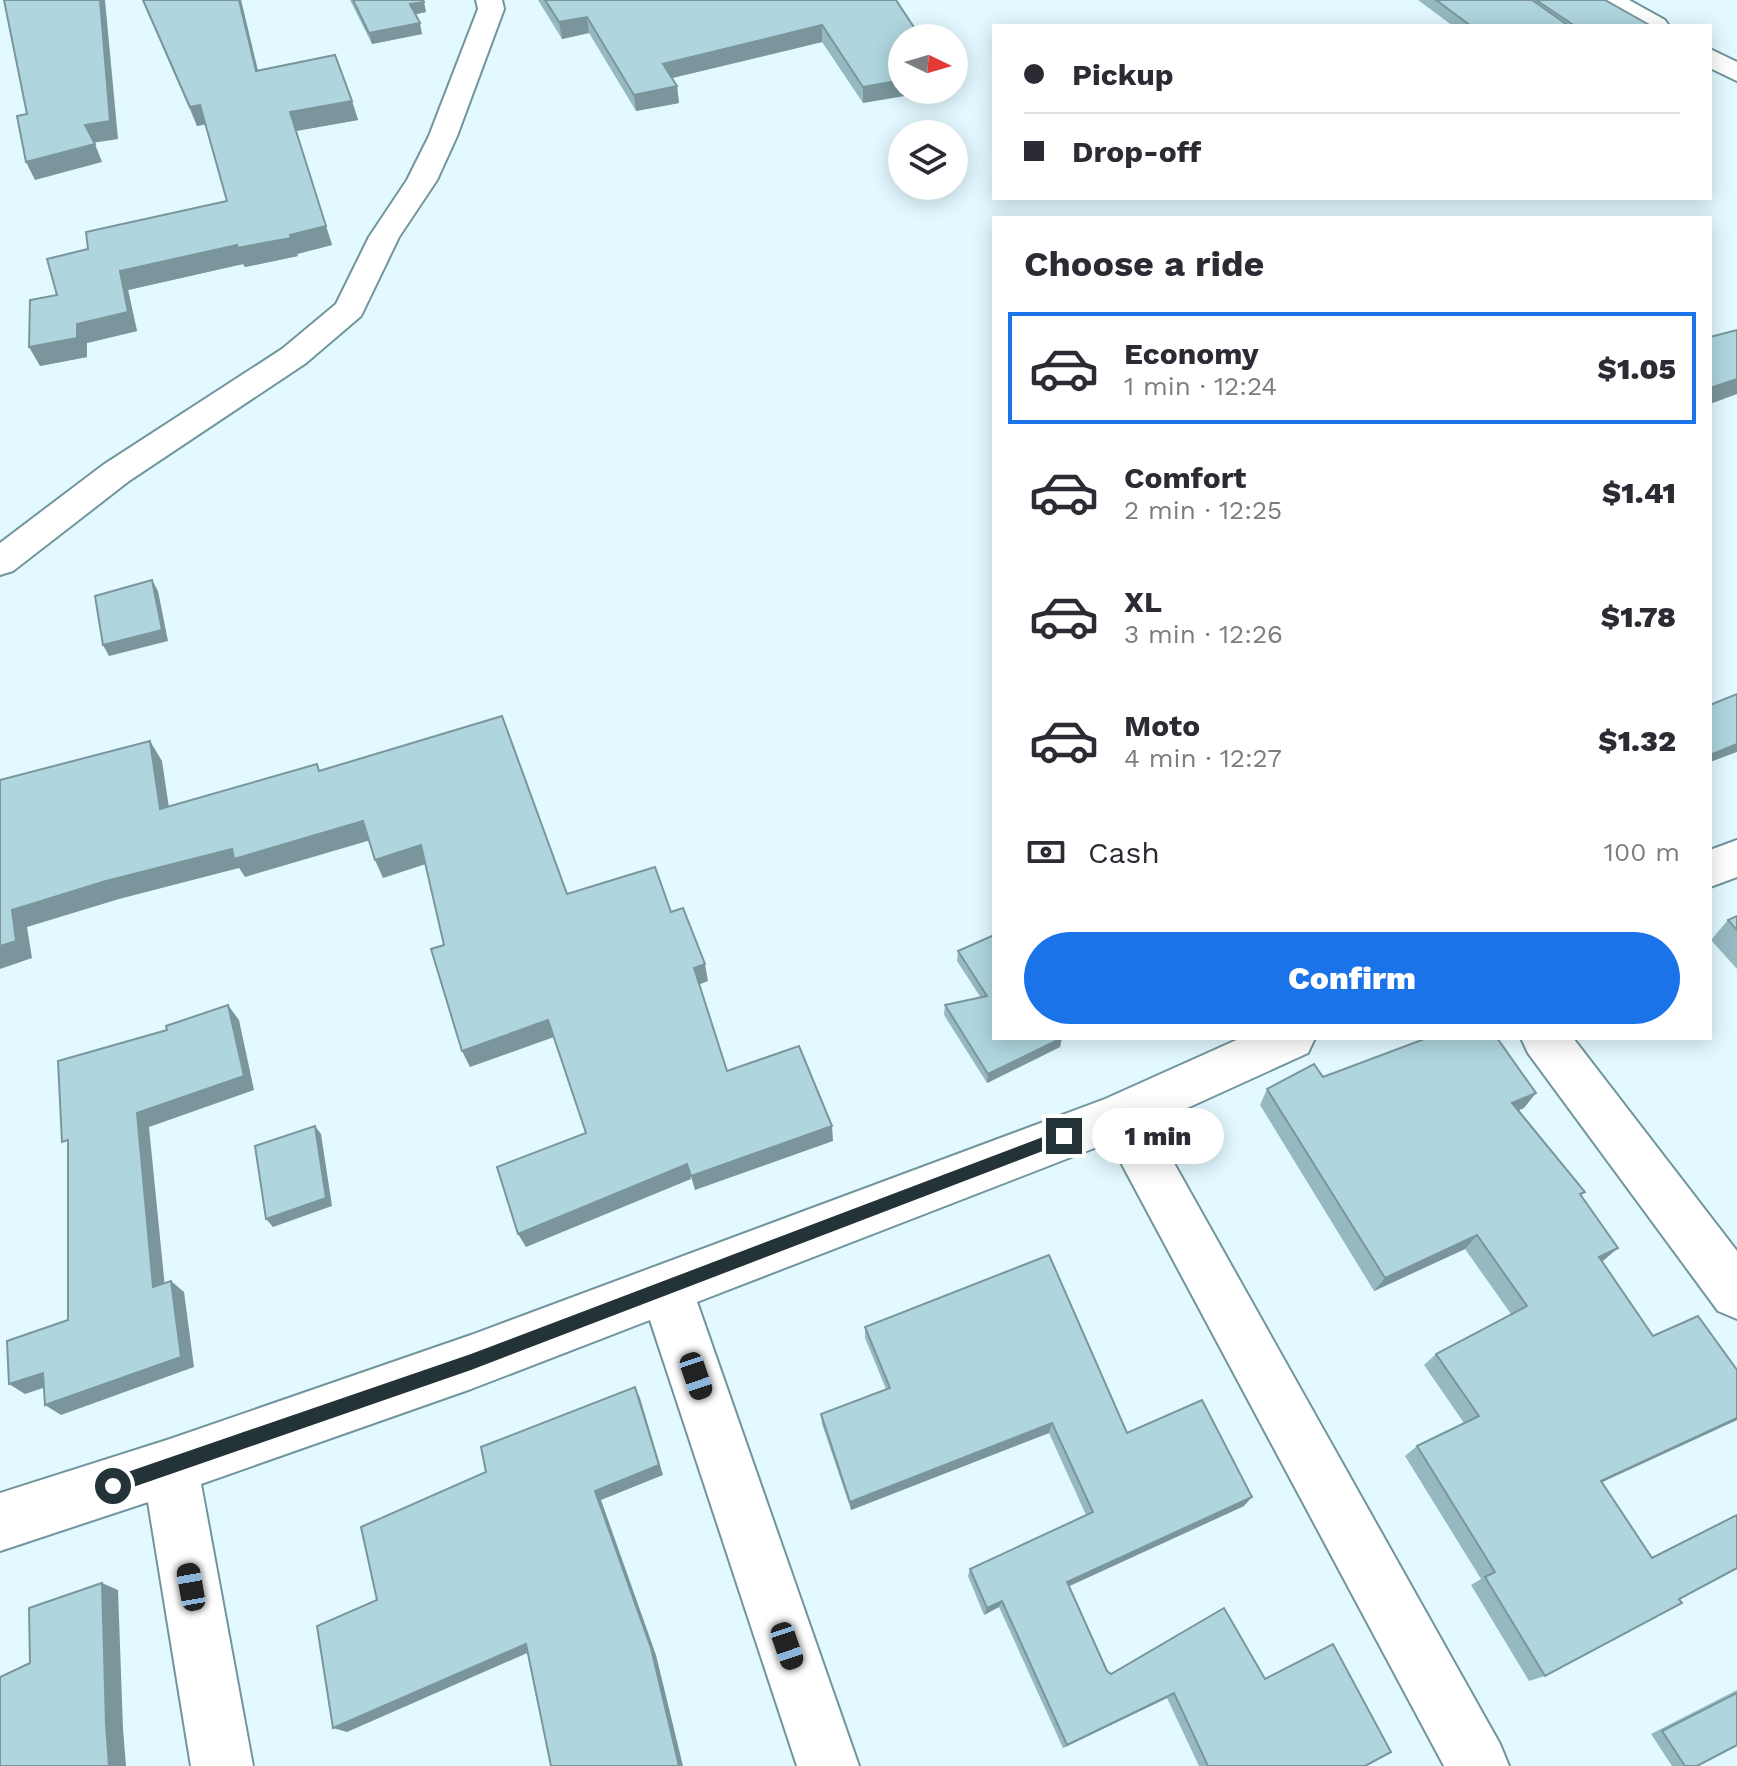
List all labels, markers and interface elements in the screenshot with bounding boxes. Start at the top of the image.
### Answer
north arrow [888,24,968,104]
map controls [888,24,968,200]
text: Pickup [1072,57,1174,92]
button: layers [888,120,968,200]
text: Drop-off [1072,134,1201,169]
text: Choose a ride [1024,243,1264,285]
icon: car [1028,332,1100,404]
text: Economy [1124,336,1259,371]
text: $1.05 [1598,351,1676,386]
text: 1 min · 12:24 [1124,371,1277,401]
icon: car [1028,456,1100,528]
text: Comfort [1124,460,1246,495]
text: $1.41 [1602,475,1676,510]
text: 2 min · 12:25 [1124,495,1282,525]
icon: car [1028,580,1100,652]
text: XL [1124,584,1162,619]
text: $1.78 [1601,599,1676,634]
text: 3 min · 12:26 [1124,619,1283,649]
icon: car [1028,704,1100,776]
text: Moto [1124,708,1200,743]
text: $1.32 [1598,723,1676,758]
text: 4 min · 12:27 [1124,743,1282,773]
icon: cash [1024,830,1068,874]
text: Cash [1088,835,1160,870]
text: 100 m [1604,837,1680,867]
button: Confirm [1024,932,1680,1024]
callout: 1 min [1092,1108,1224,1164]
route end [1046,1118,1082,1154]
text: 1 min [1125,1121,1191,1151]
car [677,1349,715,1403]
route start [95,1468,131,1504]
car [175,1561,207,1613]
car [768,1619,806,1673]

